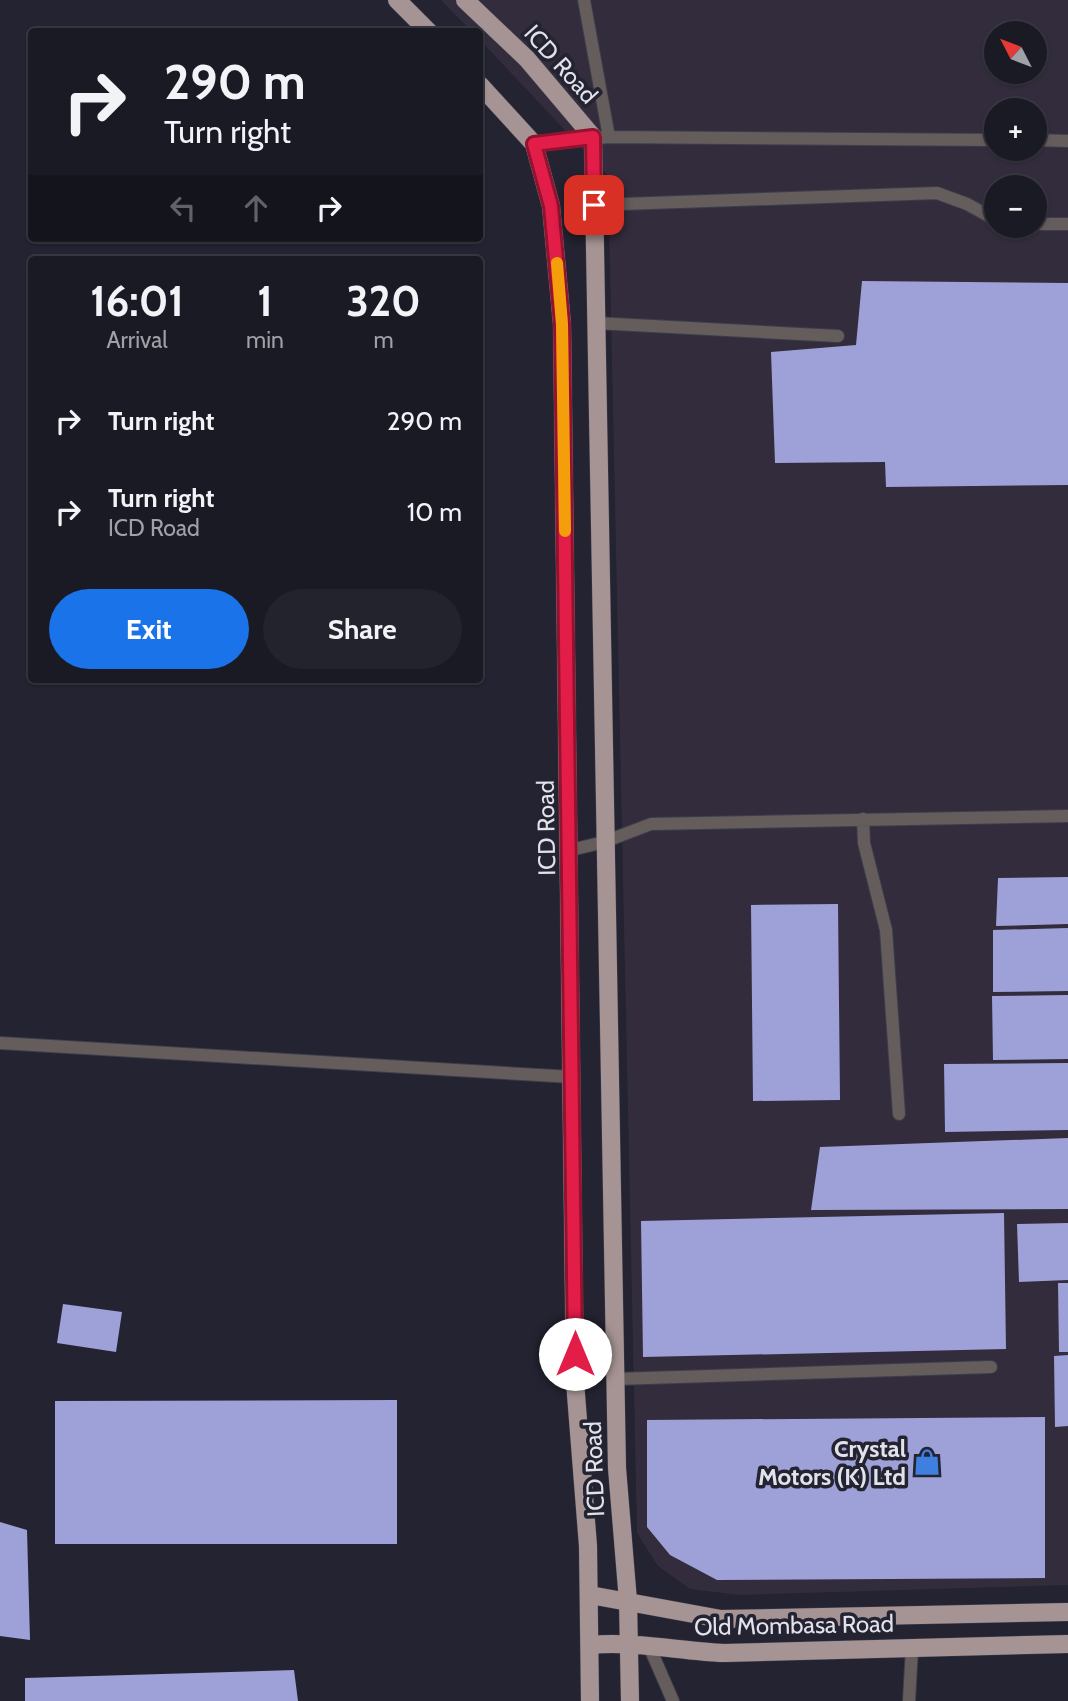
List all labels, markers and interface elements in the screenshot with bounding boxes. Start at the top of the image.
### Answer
street label: ICD Road [518,19,604,109]
north arrow [984,21,1046,84]
map controls [984,21,1047,238]
text: 290 m [164,52,306,111]
icon: right [49,56,140,147]
button: + [984,98,1047,161]
text: Turn right [164,112,291,151]
pin [564,175,624,235]
button: − [984,175,1047,238]
icon: arrive [575,186,613,224]
icon: left [164,189,202,227]
icon: ahead [237,189,275,227]
icon: right [310,189,348,227]
text: 16:01 [90,275,184,327]
text: 1 [257,275,273,327]
text: 320 [346,275,421,327]
text: Arrival [106,326,168,354]
text: min [246,326,284,354]
text: m [373,326,394,354]
icon: right [49,402,87,440]
text: Turn right [108,405,214,437]
text: 290 m [387,405,462,437]
text: Turn right [108,482,214,514]
icon: right [49,493,87,531]
text: 10 m [407,496,462,528]
text: ICD Road [108,514,200,542]
button: Exit [49,589,249,669]
button: Share [263,589,462,669]
street label: ICD Road [531,780,561,876]
position arrow [538,1317,612,1391]
street label: ICD Road [578,1421,610,1517]
place label: Crystal Motors (K) Ltd [758,1434,906,1491]
shop icon: Crystal Motors (K) Ltd [912,1447,942,1477]
street label: Old Mombasa Road [694,1609,894,1641]

